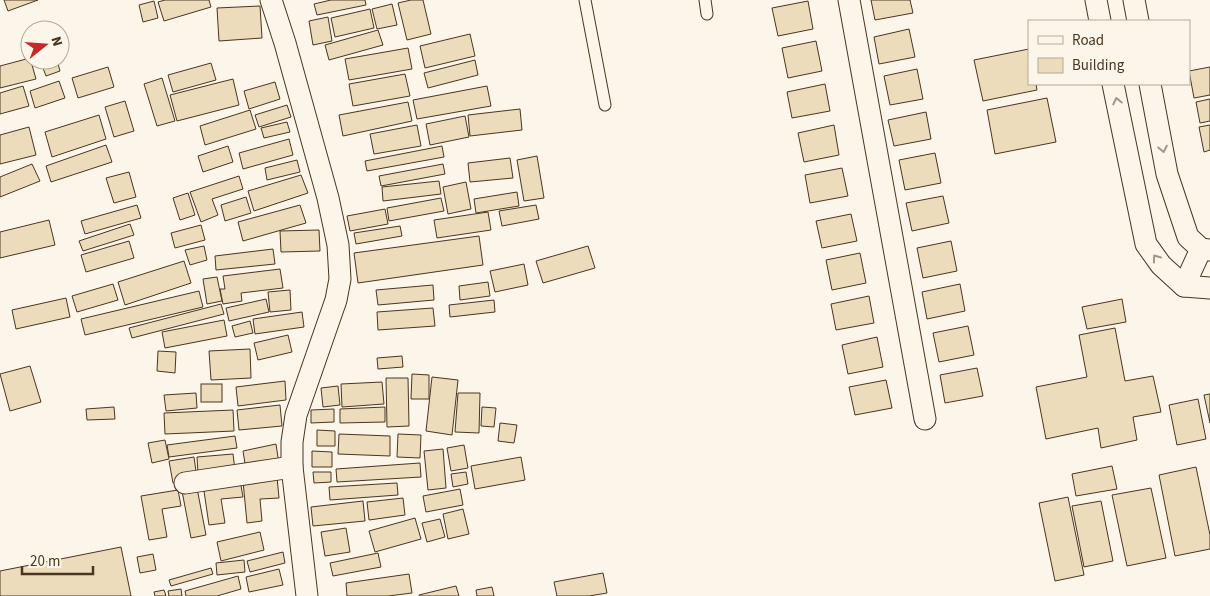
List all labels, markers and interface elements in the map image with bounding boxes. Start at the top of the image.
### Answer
north arrow [20,20,70,70]
legend [1028,20,1190,85]
text: Road [1072,30,1104,51]
text: N [46,34,67,49]
text: Building [1072,55,1125,76]
one-way arrow [1112,97,1122,106]
one-way arrow [1157,144,1167,153]
one-way arrow [1153,255,1161,264]
scale bar [22,544,94,576]
text: 20 m [30,551,60,572]

